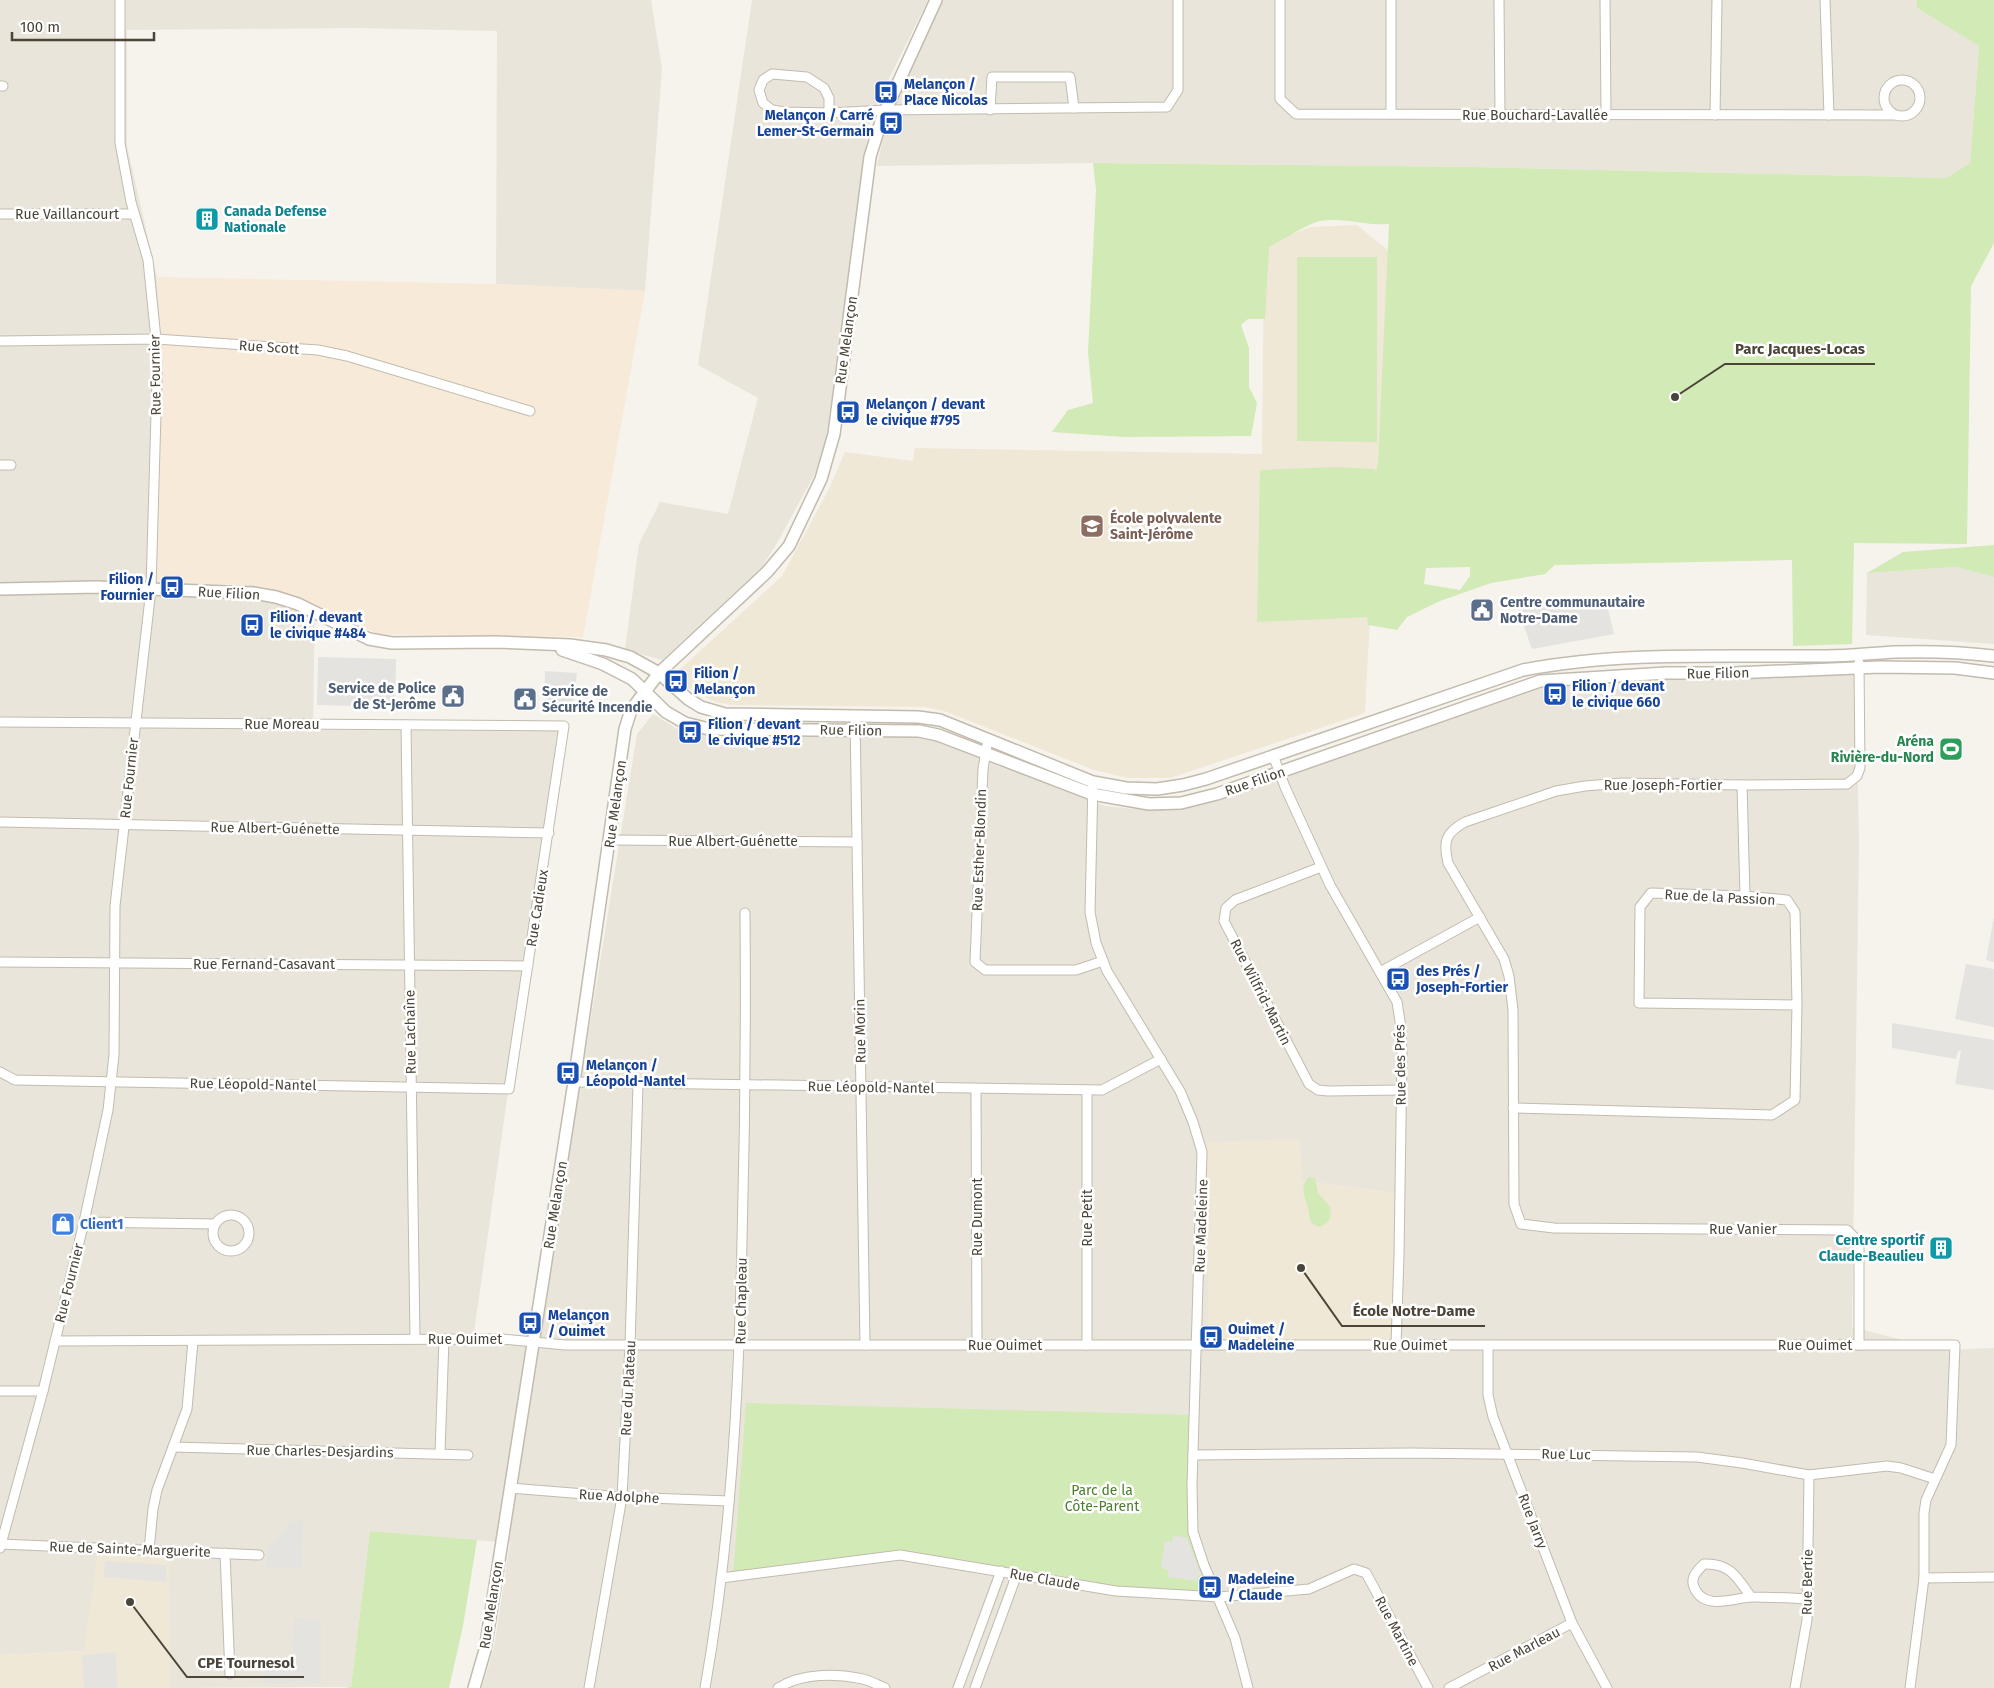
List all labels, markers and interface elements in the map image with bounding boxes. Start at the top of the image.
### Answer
scale bar [12,10,155,42]
text: 100 m [20,18,60,36]
place label: Melançon / Place Nicolas [904,76,988,109]
bus stop icon: Melançon / Place Nicolas [873,79,899,105]
place label: Melançon / Carré Lemer-St-Germain [757,107,874,140]
street label: Rue Bouchard-Lavallée [1462,107,1608,124]
bus stop icon: Melançon / Carré Lemer-St-Germain [878,110,904,136]
place label: Canada Defense Nationale [224,203,327,236]
street label: Rue Vaillancourt [15,206,120,223]
building icon: Canada Defense Nationale [194,206,220,232]
street label: Rue Melançon [832,295,861,385]
street label: Rue Fournier [146,334,165,416]
callout: Parc Jacques-Locas [1725,334,1875,364]
street label: Rue Scott [238,337,301,358]
text: Parc Jacques-Locas [1735,340,1865,358]
place label: Melançon / devant le civique #795 [866,396,986,429]
bus stop icon: Melançon / devant le civique #795 [835,399,861,425]
place label: École polyvalente Saint-Jérôme [1110,509,1222,543]
school or university icon: École polyvalente Saint-Jérôme [1079,513,1105,539]
place label: Filion / Fournier [101,571,154,604]
bus stop icon: Filion / Fournier [159,574,185,600]
street label: Rue Filion [197,583,261,604]
place label: Centre communautaire Notre-Dame [1500,594,1645,627]
public building icon: Centre communautaire Notre-Dame [1469,597,1495,623]
place label: Filion / devant le civique #484 [270,609,366,642]
bus stop icon: Filion / devant le civique #484 [239,612,265,638]
street label: Rue Filion [1686,664,1750,683]
place label: Filion / Melançon [694,665,755,699]
bus stop icon: Filion / Melançon [663,668,689,694]
place label: Filion / devant le civique 660 [1572,678,1665,711]
place label: Service de Police de St-Jerôme [328,680,436,713]
bus stop icon: Filion / devant le civique 660 [1542,681,1568,707]
public building icon: Service de Police de St-Jerôme [440,683,466,709]
place label: Service de Sécurité Incendie [542,683,653,716]
public building icon: Service de Sécurité Incendie [512,686,538,712]
street label: Rue Moreau [244,716,320,733]
place label: Filion / devant le civique #512 [708,716,801,749]
bus stop icon: Filion / devant le civique #512 [677,719,703,745]
street label: Rue Filion [819,721,883,740]
place label: Aréna Rivière-du-Nord [1831,733,1934,766]
street label: Rue Fournier [117,736,142,819]
sports icon: Aréna Rivière-du-Nord [1938,736,1964,762]
street label: Rue Melançon [601,759,630,849]
street label: Rue Filion [1223,763,1288,800]
street label: Rue Joseph-Fortier [1604,777,1723,794]
street label: Rue Esther-Blondin [969,788,990,912]
street label: Rue Albert-Guénette [210,819,340,838]
street label: Rue Albert-Guénette [668,833,798,850]
street label: Rue Cadieux [523,868,552,948]
street label: Rue de la Passion [1664,886,1776,909]
street label: Rue Wilfrid-Martin [1226,936,1295,1048]
street label: Rue Fernand-Casavant [193,956,336,973]
place label: des Prés / Joseph-Fortier [1415,963,1508,996]
bus stop icon: des Prés / Joseph-Fortier [1385,966,1411,992]
street label: Rue Lachaîne [401,989,420,1074]
street label: Rue Morin [851,999,870,1063]
street label: Rue des Prés [1391,1024,1410,1106]
place label: Melançon / Léopold-Nantel [586,1057,686,1090]
bus stop icon: Melançon / Léopold-Nantel [555,1060,581,1086]
street label: Rue Léopold-Nantel [189,1075,317,1094]
street label: Rue Léopold-Nantel [807,1078,935,1097]
street label: Rue Melançon [540,1160,571,1250]
street label: Rue Dumont [969,1177,986,1256]
street label: Rue Madeleine [1191,1179,1212,1273]
street label: Rue Petit [1079,1188,1096,1247]
shop icon: Client1 [50,1211,76,1237]
place label: Client1 [80,1216,123,1233]
street label: Rue Vanier [1709,1221,1778,1238]
place label: Centre sportif Claude-Beaulieu [1819,1232,1926,1265]
building icon: Centre sportif Claude-Beaulieu [1928,1235,1954,1261]
street label: Rue Fournier [51,1241,88,1325]
street label: Rue Chapleau [732,1257,751,1345]
callout: École Notre-Dame [1342,1296,1485,1326]
text: École Notre-Dame [1353,1302,1475,1320]
place label: Melançon / Ouimet [548,1307,609,1340]
bus stop icon: Melançon / Ouimet [517,1310,543,1336]
place label: Ouimet / Madeleine [1228,1321,1295,1354]
bus stop icon: Ouimet / Madeleine [1198,1324,1224,1350]
street label: Rue Ouimet [428,1331,503,1348]
street label: Rue Ouimet [968,1337,1043,1354]
street label: Rue Ouimet [1373,1337,1448,1354]
street label: Rue Ouimet [1778,1337,1853,1354]
street label: Rue du Plateau [618,1340,639,1436]
street label: Rue Charles-Desjardins [246,1442,394,1461]
street label: Rue Luc [1541,1446,1591,1463]
park label: Parc de la Côte-Parent [1065,1482,1140,1515]
street label: Rue Adolphe [578,1486,660,1507]
street label: Rue Jarry [1514,1491,1551,1551]
street label: Rue de Sainte-Marguerite [49,1538,211,1561]
street label: Rue Bertie [1798,1549,1817,1615]
street label: Rue Melançon [476,1560,507,1650]
street label: Rue Claude [1008,1565,1082,1594]
place label: Madeleine / Claude [1228,1571,1295,1604]
bus stop icon: Madeleine / Claude [1197,1574,1223,1600]
street label: Rue Martine [1371,1593,1422,1669]
street label: Rue Marleau [1485,1623,1563,1676]
callout: CPE Tournesol [187,1647,304,1677]
text: CPE Tournesol [197,1654,295,1672]

